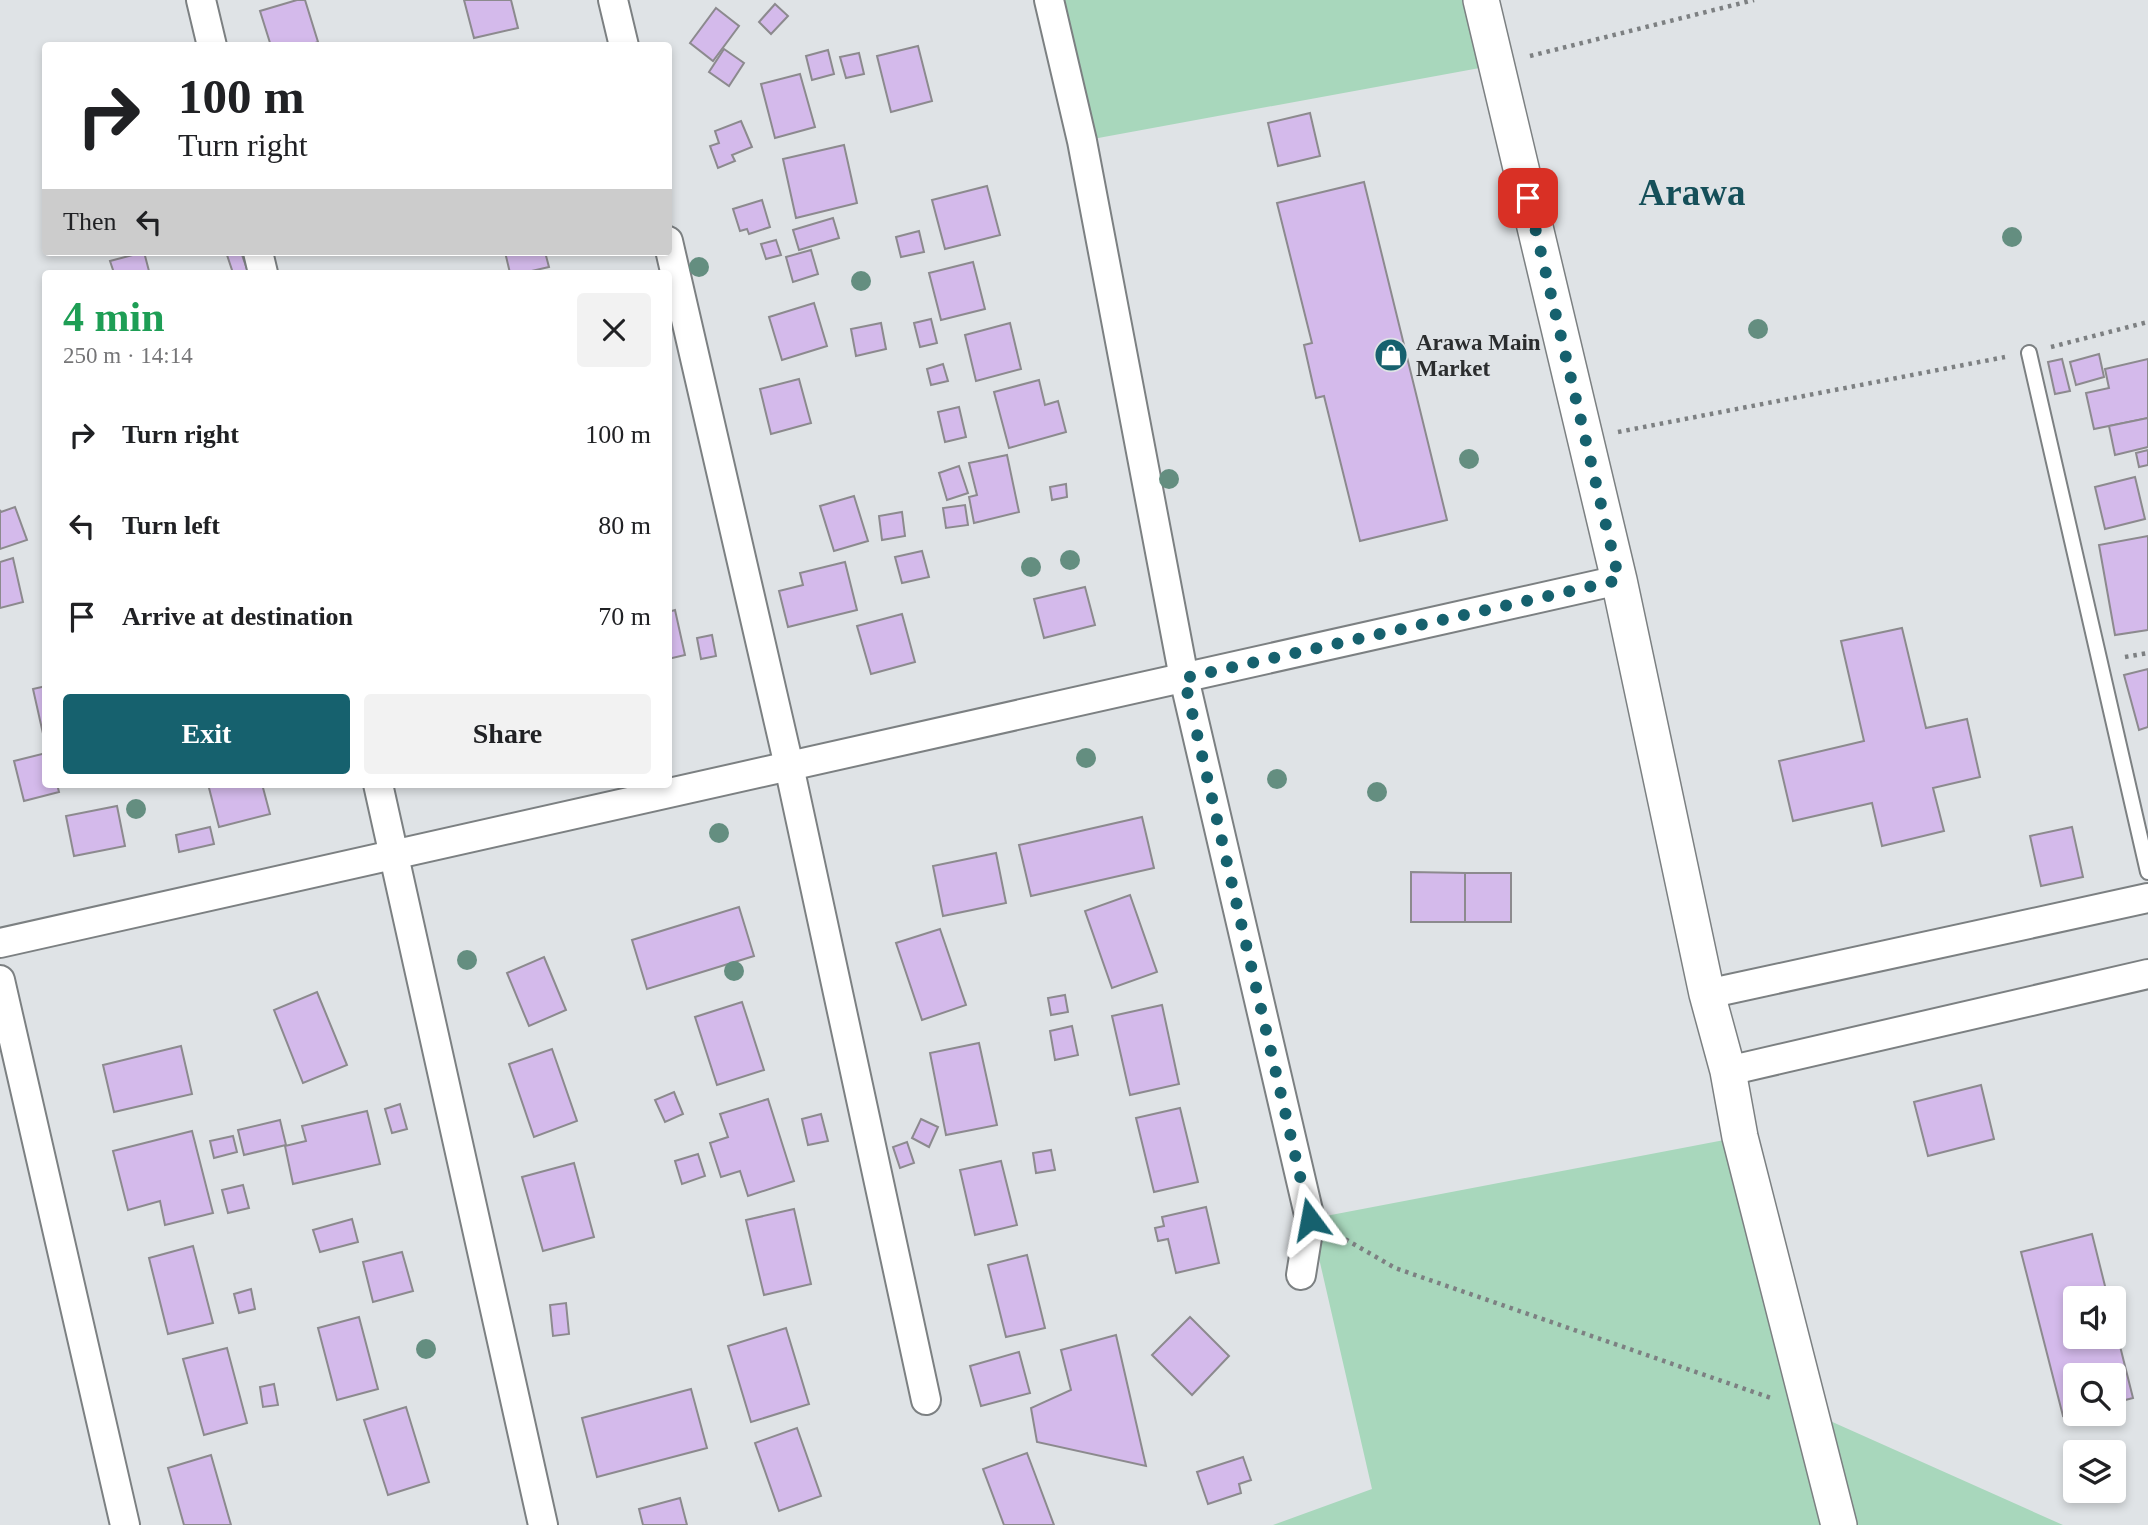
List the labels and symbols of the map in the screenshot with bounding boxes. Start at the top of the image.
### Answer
pin [1498,168,1558,228]
district label: Arawa [1639,172,1745,213]
place label: Arawa Main Market [1416,330,1541,381]
shop icon: Arawa Main Market [1372,336,1410,374]
position arrow [1273,1182,1347,1256]

